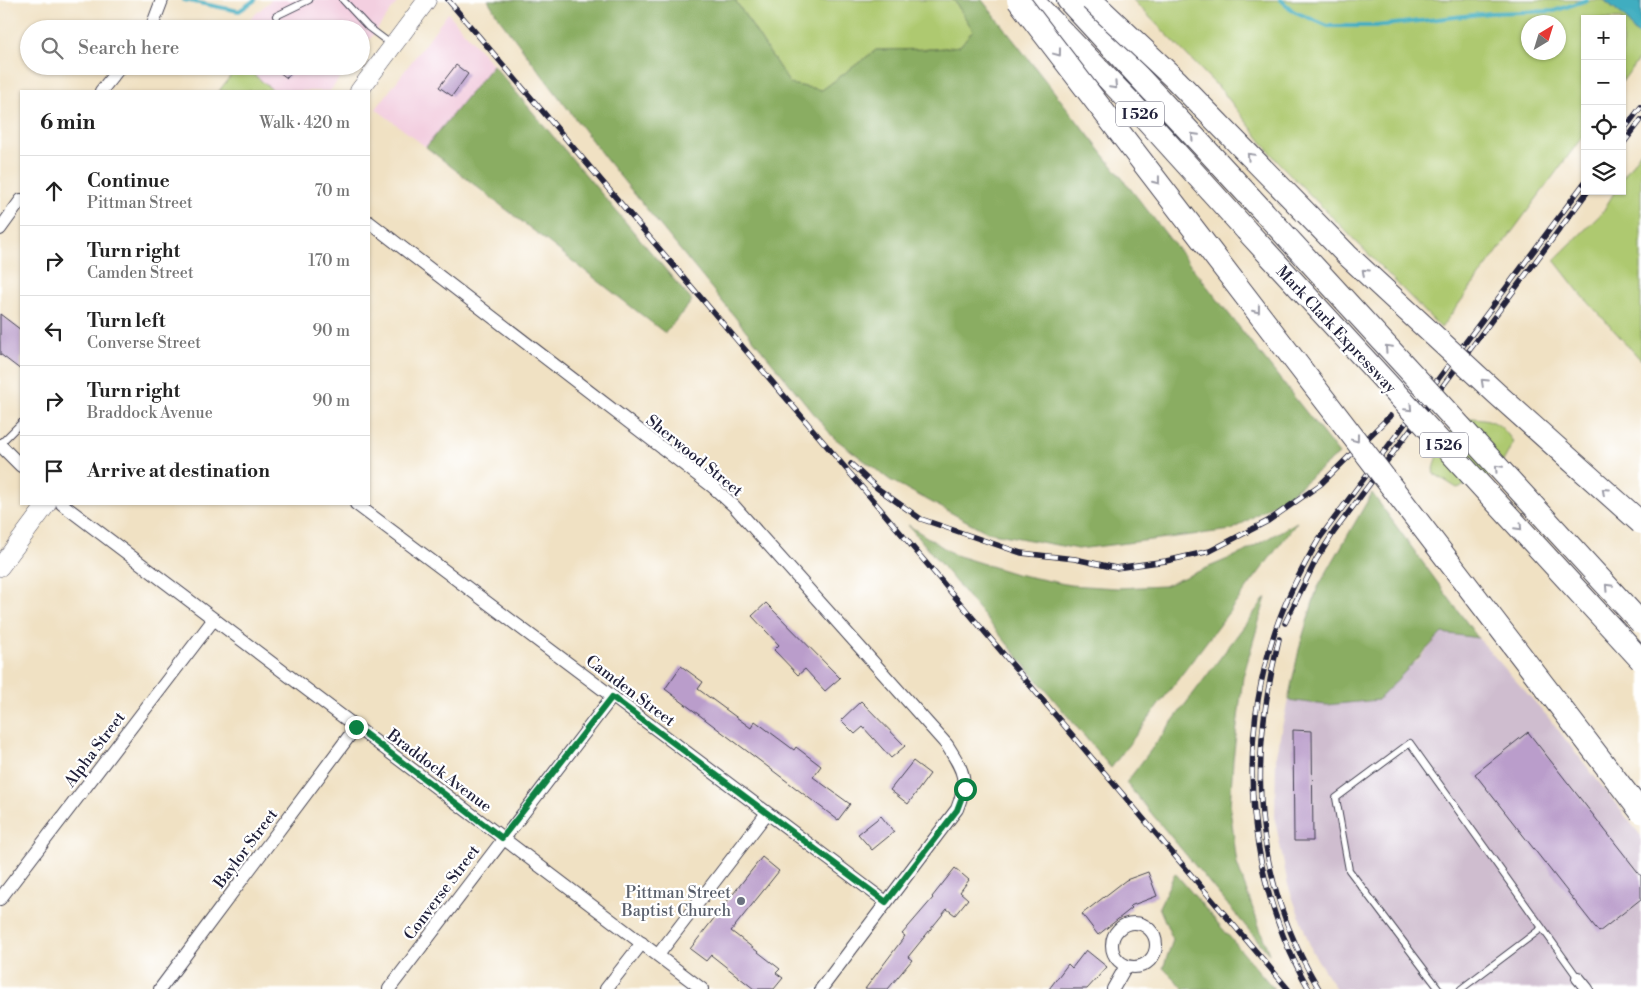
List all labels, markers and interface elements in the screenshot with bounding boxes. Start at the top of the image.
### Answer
north arrow [1521,15,1566,60]
map controls [1581,15,1626,195]
button: + [1581,15,1626,60]
search box [20,20,370,75]
icon: search [38,34,66,62]
text: Search here [78,36,179,60]
one-way arrow [1052,47,1060,56]
button: − [1581,60,1626,105]
one-way arrow [1108,80,1117,89]
road number: I 526 [1116,102,1164,126]
button: locate [1581,105,1626,150]
text: 6 min [40,110,95,136]
text: Walk · 420 m [260,113,350,133]
one-way arrow [1191,133,1200,142]
button: layers [1581,150,1626,195]
one-way arrow [1247,153,1256,162]
text: Continue [87,169,170,193]
one-way arrow [1152,175,1160,184]
icon: ahead [40,177,68,205]
text: 70 m [314,181,350,201]
text: Pittman Street [87,193,193,213]
text: Turn right [87,239,180,263]
icon: right [40,247,68,275]
text: 170 m [308,251,350,271]
street label: Mark Clark Expressway [1272,262,1401,398]
text: Camden Street [87,263,194,283]
one-way arrow [1361,269,1370,278]
one-way arrow [1251,304,1259,313]
text: Turn left [87,309,166,333]
icon: left [40,317,68,345]
text: 90 m [312,321,350,341]
text: Converse Street [87,333,201,353]
one-way arrow [1385,345,1394,354]
text: Turn right [87,379,180,403]
one-way arrow [1480,379,1489,388]
icon: right [40,387,68,415]
text: 90 m [312,391,350,411]
one-way arrow [1403,402,1412,411]
text: Braddock Avenue [87,403,213,423]
street label: Sherwood Street [642,411,747,501]
road number: I 526 [1420,432,1468,458]
one-way arrow [1350,433,1358,442]
icon: arrive [40,457,68,485]
text: Arrive at destination [87,459,270,483]
one-way arrow [1495,464,1504,473]
one-way arrow [1601,488,1610,497]
one-way arrow [1513,522,1522,531]
one-way arrow [1605,584,1614,593]
street label: Camden Street [582,651,679,731]
street label: Alpha Street [59,708,130,792]
route end [345,716,368,739]
street label: Braddock Avenue [382,724,496,817]
route start [954,778,977,801]
street label: Baylor Street [209,805,282,893]
street label: Converse Street [400,841,484,944]
place label: Pittman Street Baptist Church [621,883,731,921]
marker: Pittman Street Baptist Church [735,895,747,907]

